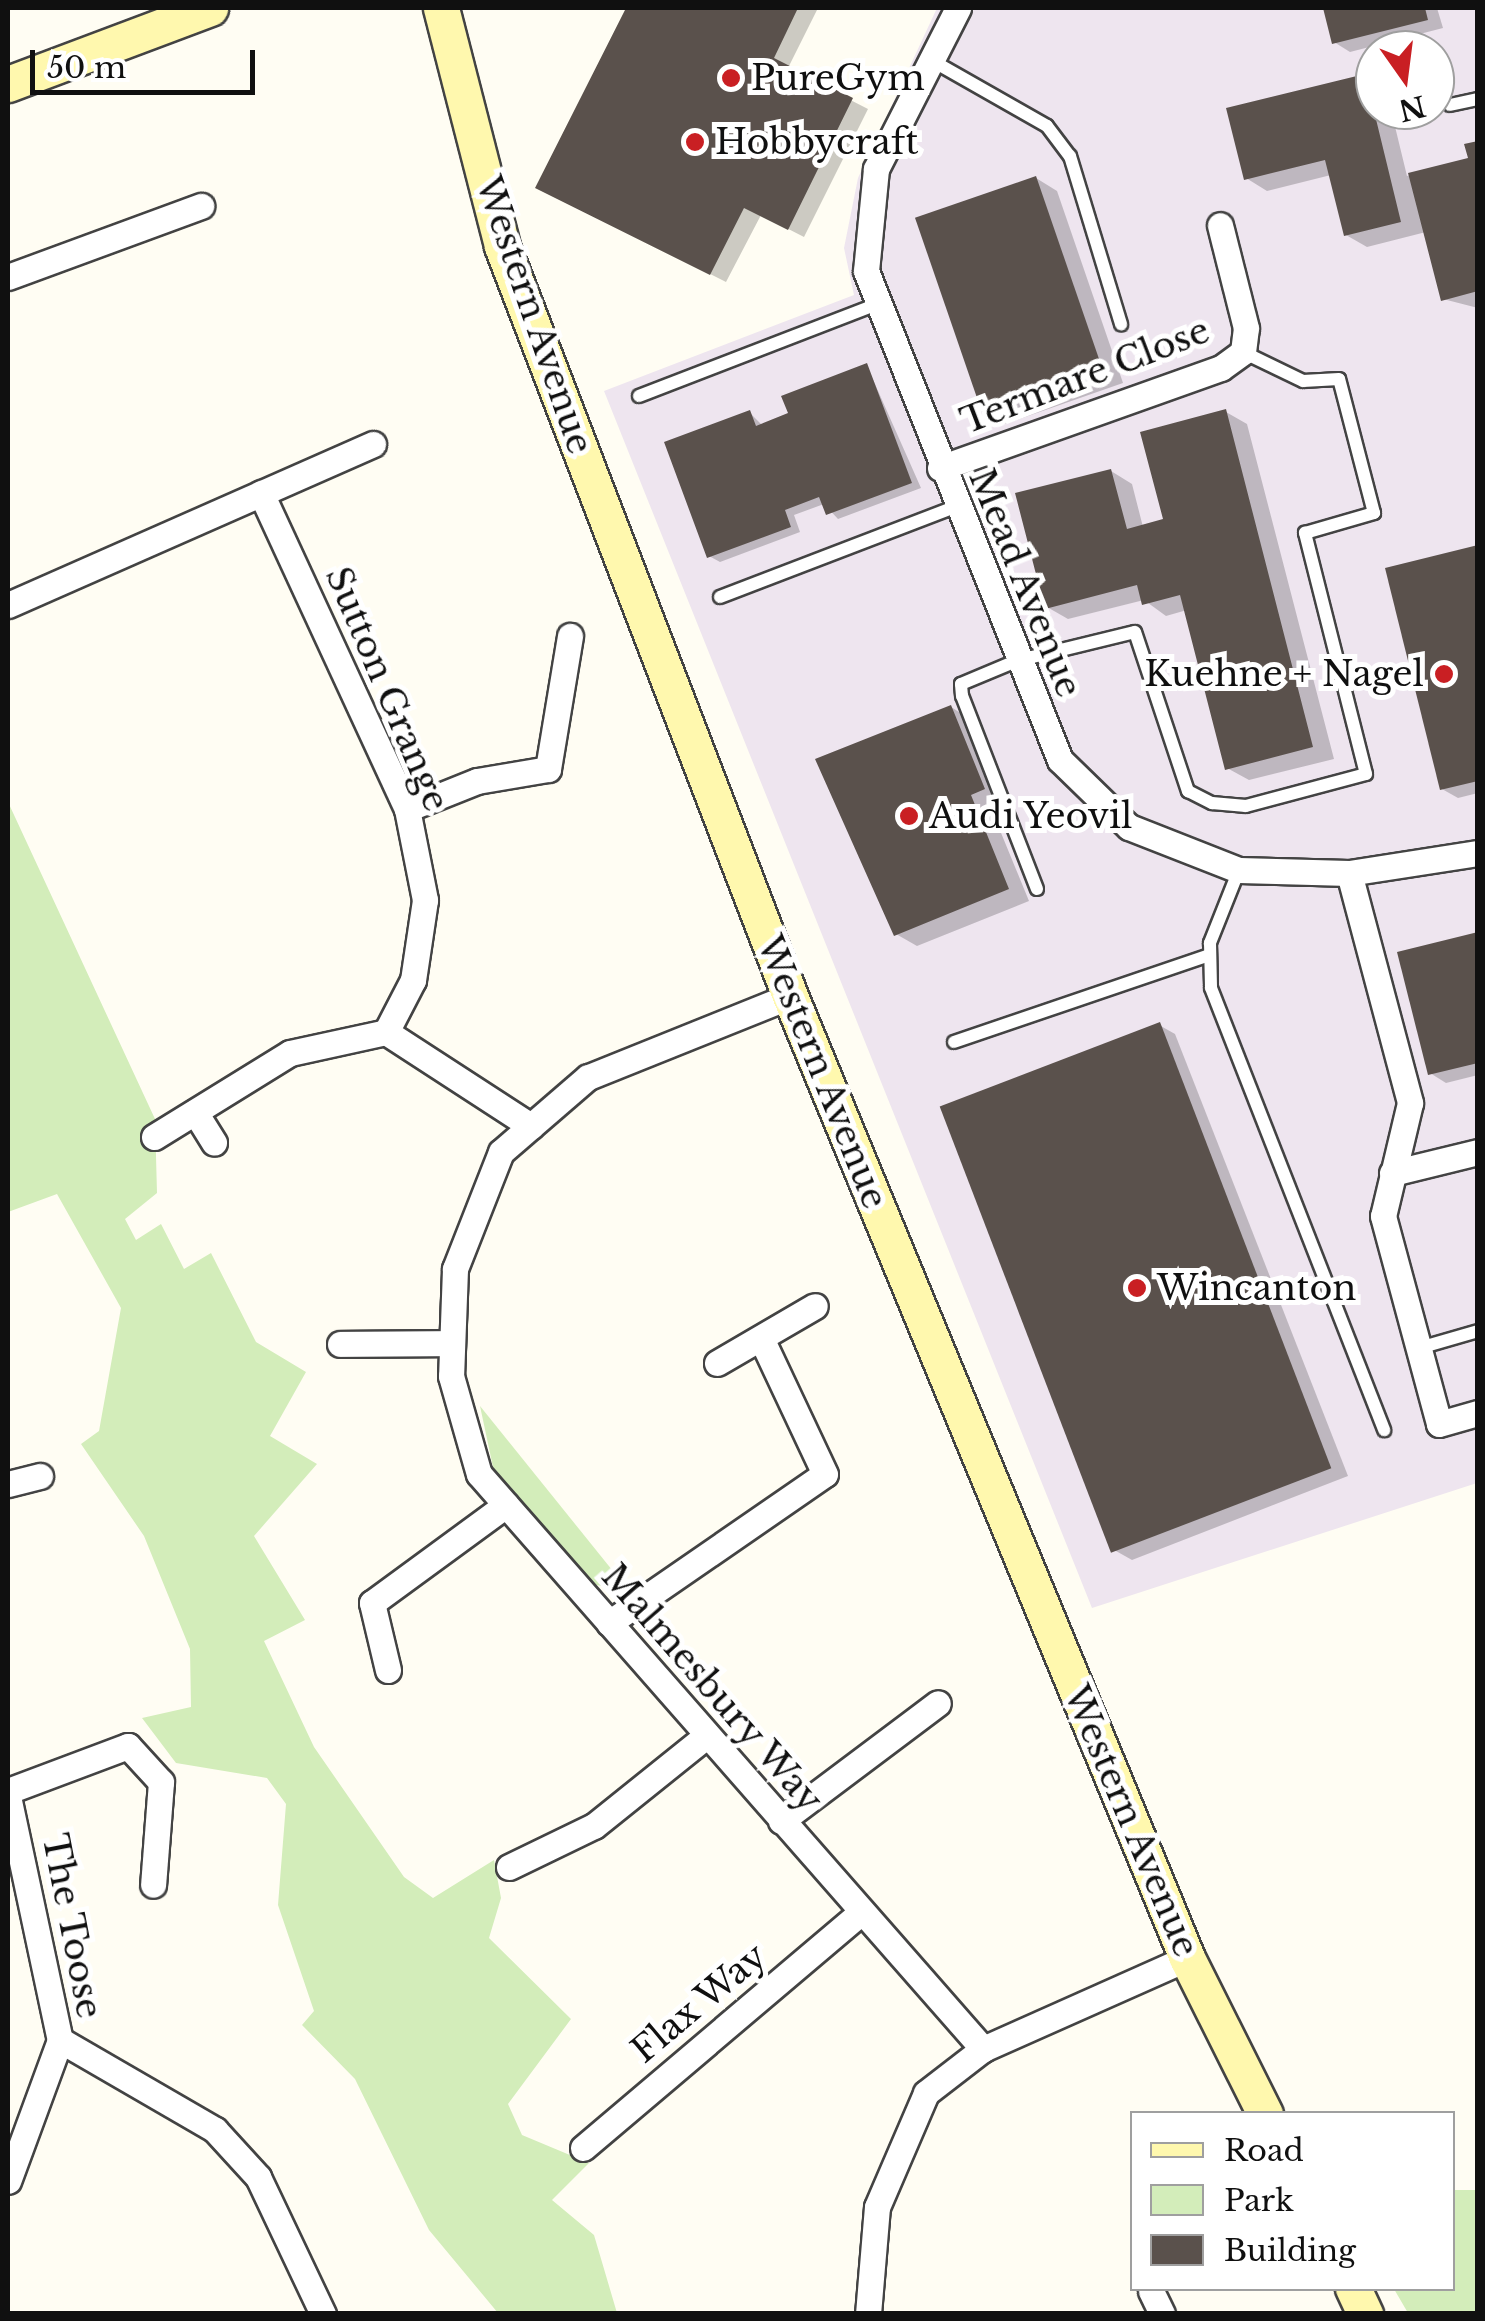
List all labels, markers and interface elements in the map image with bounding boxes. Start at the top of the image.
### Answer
scale bar [35,30,260,92]
north arrow [1355,30,1455,130]
text: 50 m [47,49,126,86]
place label: PureGym [751,57,925,99]
marker: PureGym [720,67,742,89]
text: N [1395,87,1429,128]
place label: Hobbycraft [715,121,919,163]
marker: Hobbycraft [684,131,706,153]
street label: Western Avenue [467,170,601,460]
street label: Termare Close [955,309,1215,443]
street label: Mead Avenue [960,462,1090,704]
street label: Sutton Grange [317,561,457,817]
place label: Kuehne + Nagel [1144,653,1424,695]
marker: Kuehne + Nagel [1433,663,1455,685]
place label: Audi Yeovil [929,795,1134,837]
marker: Audi Yeovil [898,805,920,827]
street label: Western Avenue [748,929,896,1215]
place label: Wincanton [1157,1267,1356,1309]
marker: Wincanton [1126,1277,1148,1299]
street label: Malmesbury Way [592,1555,832,1821]
street label: Western Avenue [1055,1678,1207,1964]
street label: The Toose [33,1830,111,2022]
street label: Flax Way [622,1934,776,2072]
legend [1130,2111,1455,2291]
text: Road [1224,2132,1304,2169]
text: Park [1224,2182,1294,2219]
text: Building [1224,2232,1356,2269]

